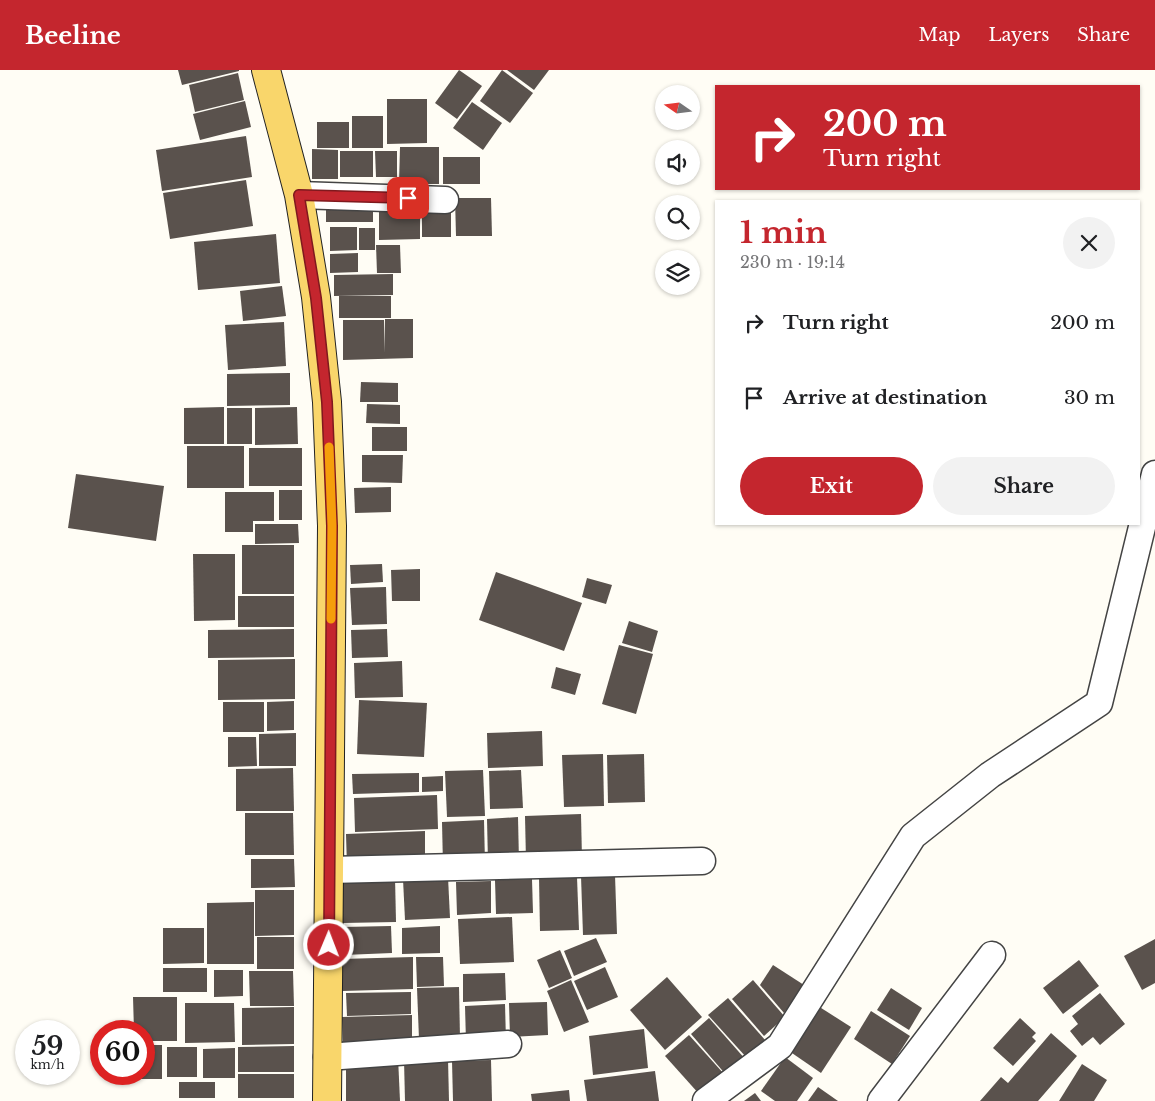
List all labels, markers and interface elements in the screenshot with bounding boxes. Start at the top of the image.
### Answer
text: Beeline [25,21,121,50]
text: Map [919,24,960,46]
text: Layers [988,24,1049,46]
text: Share [1077,24,1130,46]
north arrow [655,85,700,130]
map controls [655,85,700,295]
text: 200 m [823,102,947,145]
icon: right [740,105,805,170]
button: sound [655,140,700,185]
text: Turn right [823,145,941,172]
pin [387,177,429,219]
icon: arrive [394,184,422,212]
button: search [655,195,700,240]
text: 1 min [740,214,827,251]
button: close [1063,217,1115,269]
button: layers [655,250,700,295]
text: 230 m · 19:14 [740,252,845,272]
icon: right [740,309,768,337]
text: Turn right [783,311,889,334]
text: 200 m [1050,311,1115,334]
icon: arrive [740,384,768,412]
text: Arrive at destination [783,386,987,409]
text: 30 m [1064,386,1115,409]
button: Exit [740,457,923,515]
button: Share [933,457,1115,515]
position arrow [302,918,354,970]
speed limit sign: 60 [90,1020,155,1085]
text: 59 [32,1031,63,1062]
text: km/h [30,1057,65,1072]

